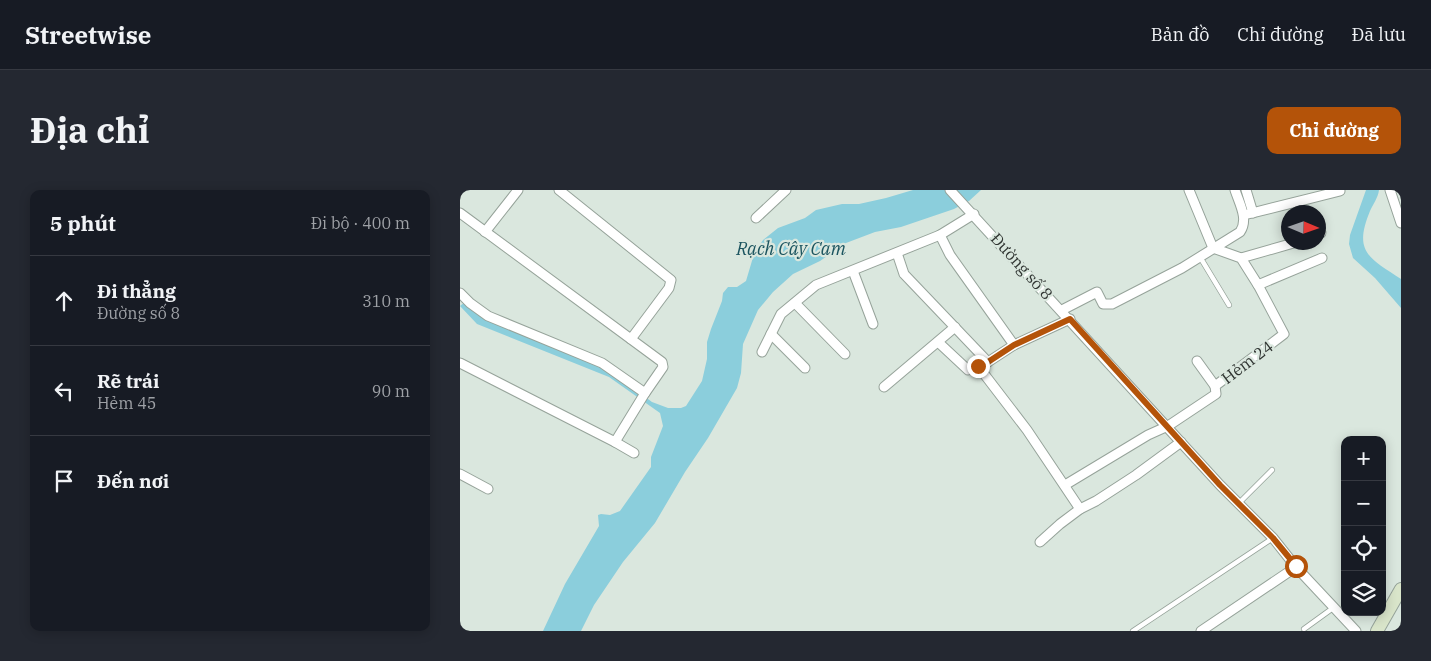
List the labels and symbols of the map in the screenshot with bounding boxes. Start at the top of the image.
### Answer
north arrow [1281,205,1326,250]
street label: Đường số 8 [987,228,1057,304]
water label: Rạch Cây Cam [735,237,846,260]
street label: Hẻm 24 [1217,336,1277,388]
route end [967,355,990,378]
route start [1285,555,1308,578]

